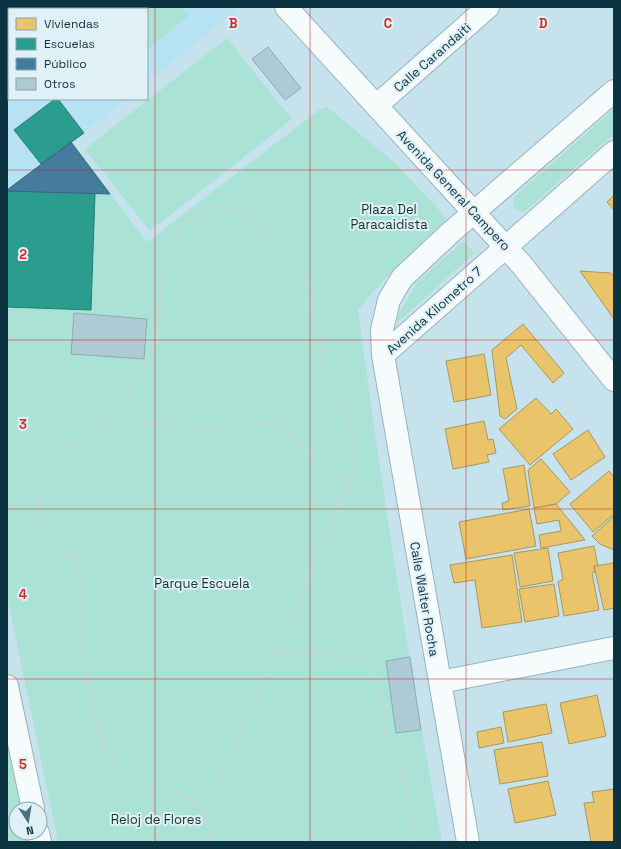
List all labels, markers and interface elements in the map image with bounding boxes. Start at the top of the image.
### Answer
legend [8,8,148,100]
text: B [229,15,238,32]
text: C [384,15,392,32]
text: D [539,15,548,32]
text: Viviendas [44,16,99,32]
street label: Calle Carandaiti [390,19,475,96]
text: Escuelas [44,36,95,52]
text: Público [44,56,87,72]
text: Otros [44,76,76,92]
street label: Avenida General Campero [393,126,514,254]
park label: Plaza Del Paracaidista [350,201,428,233]
text: 2 [19,246,27,263]
street label: Avenida Kilometro 7 [383,263,486,358]
text: 3 [19,416,27,433]
street label: Calle Walter Rocha [406,540,443,658]
park label: Parque Escuela [154,575,250,592]
text: 4 [19,586,27,603]
text: 5 [19,756,27,773]
north arrow [8,801,48,841]
park label: Reloj de Flores [111,811,201,828]
text: N [25,823,35,838]

